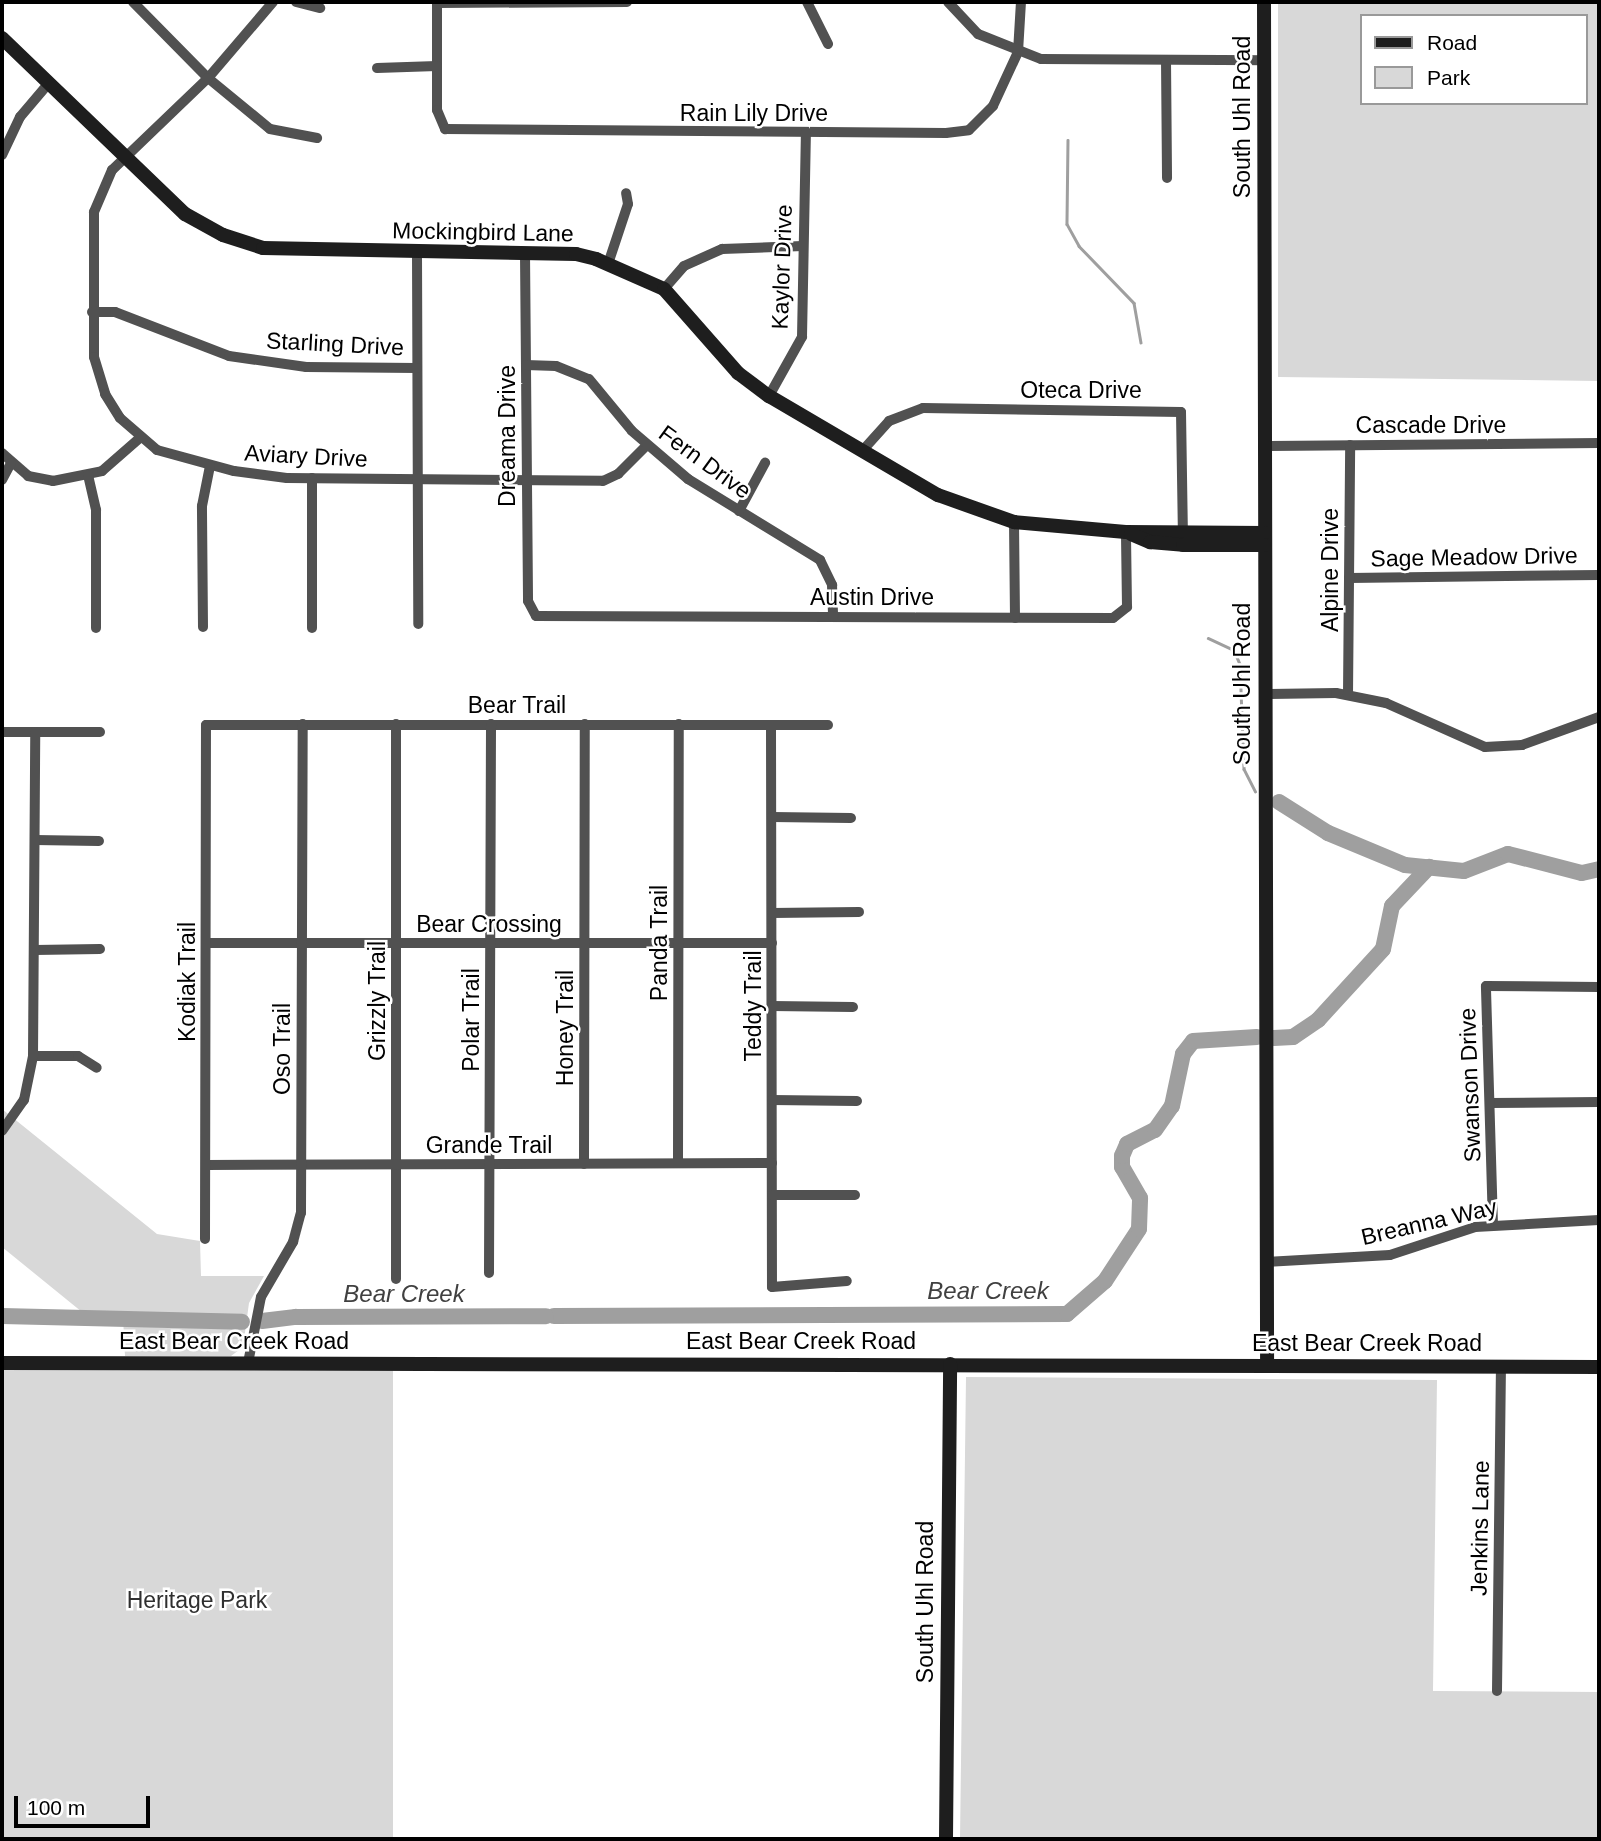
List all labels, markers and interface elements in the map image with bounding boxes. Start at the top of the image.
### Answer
legend [1360,14,1587,105]
text: Road [1427,31,1477,54]
street label: South Uhl Road [1228,36,1256,198]
text: Park [1427,66,1470,89]
street label: Rain Lily Drive [680,99,828,127]
street label: Kaylor Drive [766,204,798,330]
street label: Mockingbird Lane [392,217,574,247]
street label: Starling Drive [265,327,405,361]
street label: Dreama Drive [493,365,521,507]
street label: Oteca Drive [1020,376,1142,404]
street label: Cascade Drive [1356,411,1506,439]
street label: Fern Drive [653,419,757,505]
street label: Aviary Drive [244,439,368,473]
street label: Alpine Drive [1316,508,1344,632]
street label: Sage Meadow Drive [1370,541,1578,573]
street label: Austin Drive [810,583,934,611]
street label: South Uhl Road [1228,603,1256,765]
street label: Bear Trail [468,691,566,719]
street label: Panda Trail [645,885,673,1001]
street label: Bear Crossing [416,910,562,938]
street label: Kodiak Trail [173,922,201,1042]
street label: Grizzly Trail [363,941,391,1061]
street label: Teddy Trail [739,950,767,1062]
street label: Polar Trail [457,968,485,1072]
street label: Honey Trail [551,970,579,1086]
street label: Oso Trail [268,1003,296,1095]
street label: Swanson Drive [1454,1007,1486,1163]
street label: Grande Trail [426,1131,552,1159]
street label: Breanna Way [1358,1193,1500,1251]
water label: Bear Creek [927,1277,1049,1305]
water label: Bear Creek [343,1280,465,1308]
street label: East Bear Creek Road [119,1327,349,1355]
street label: East Bear Creek Road [686,1327,916,1355]
street label: East Bear Creek Road [1252,1329,1482,1357]
street label: Jenkins Lane [1465,1460,1495,1596]
street label: South Uhl Road [911,1521,939,1683]
park label: Heritage Park [127,1586,267,1614]
scale bar [18,1782,154,1826]
text: 100 m [27,1796,85,1819]

